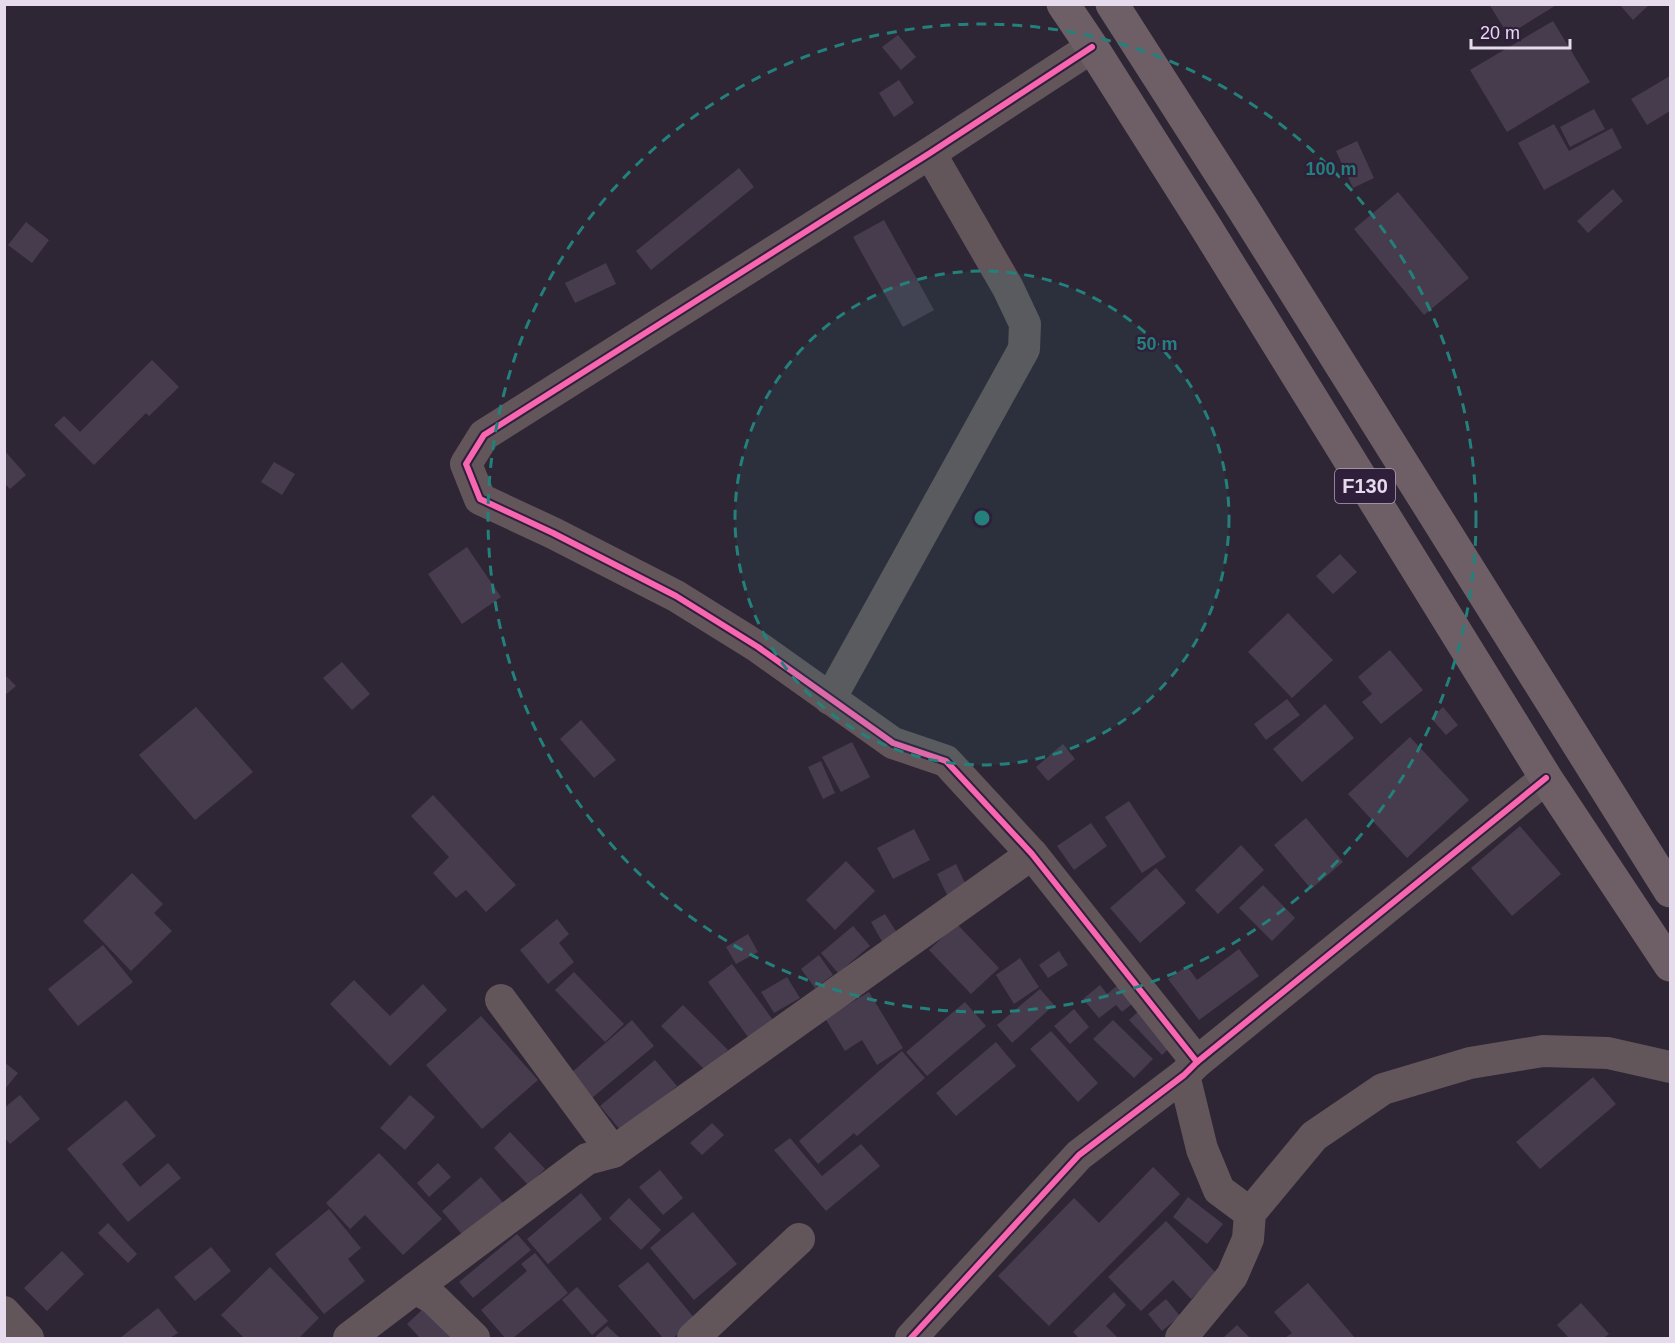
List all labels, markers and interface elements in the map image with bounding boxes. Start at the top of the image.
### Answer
scale bar [1471,12,1570,50]
text: 20 m [1480,23,1520,43]
text: 100 m [1305,159,1357,179]
text: 50 m [1136,334,1178,354]
road number: F130 [1335,469,1395,503]
centre of rings [972,508,992,528]

